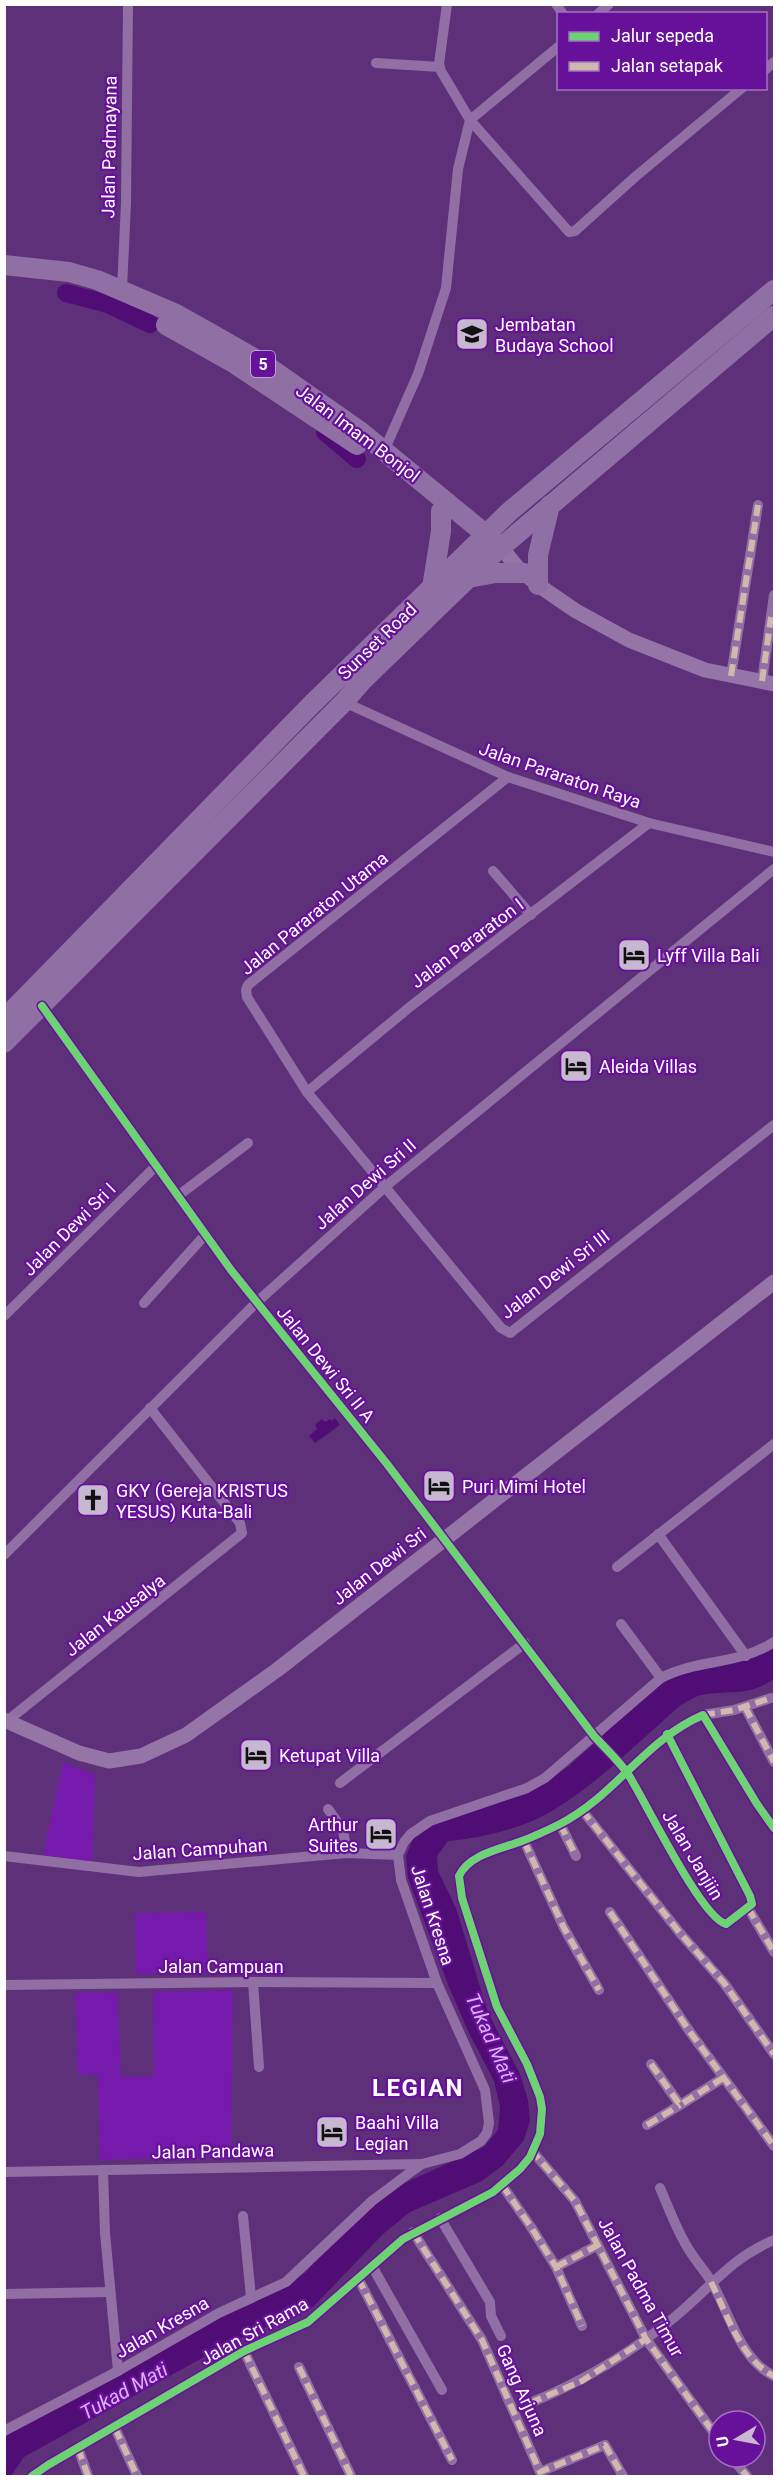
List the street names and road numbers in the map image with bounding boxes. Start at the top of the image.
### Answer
street label: Jalan Padmayana [97,75,121,219]
road number: 5 [251,351,275,377]
street label: Jalan Imam Bonjol [292,380,424,486]
street label: Sunset Road [333,598,421,684]
street label: Jalan Pararaton Raya [476,737,644,813]
street label: Jalan Pararaton Utama [236,847,392,979]
street label: Jalan Pararaton I [406,894,528,992]
street label: Jalan Dewi Sri II [310,1134,420,1234]
street label: Jalan Dewi Sri I [18,1178,120,1280]
street label: Jalan Dewi Sri III [496,1225,614,1323]
street label: Jalan Dewi Sri II A [273,1302,380,1427]
street label: Jalan Dewi Sri [328,1523,430,1609]
street label: Jalan Kausalya [61,1569,169,1661]
street label: Jalan Janjiin [658,1806,728,1904]
street label: Jalan Campuhan [132,1834,268,1864]
street label: Jalan Kresna [407,1862,459,1968]
street label: Jalan Campuan [158,1956,284,1977]
street label: Jalan Pandawa [152,2139,274,2163]
street label: Jalan Padma Timur [594,2214,688,2360]
street label: Jalan Kresna [112,2292,212,2362]
street label: Jalan Sri Rama [196,2293,312,2369]
street label: Gang Arjuna [492,2341,552,2439]

